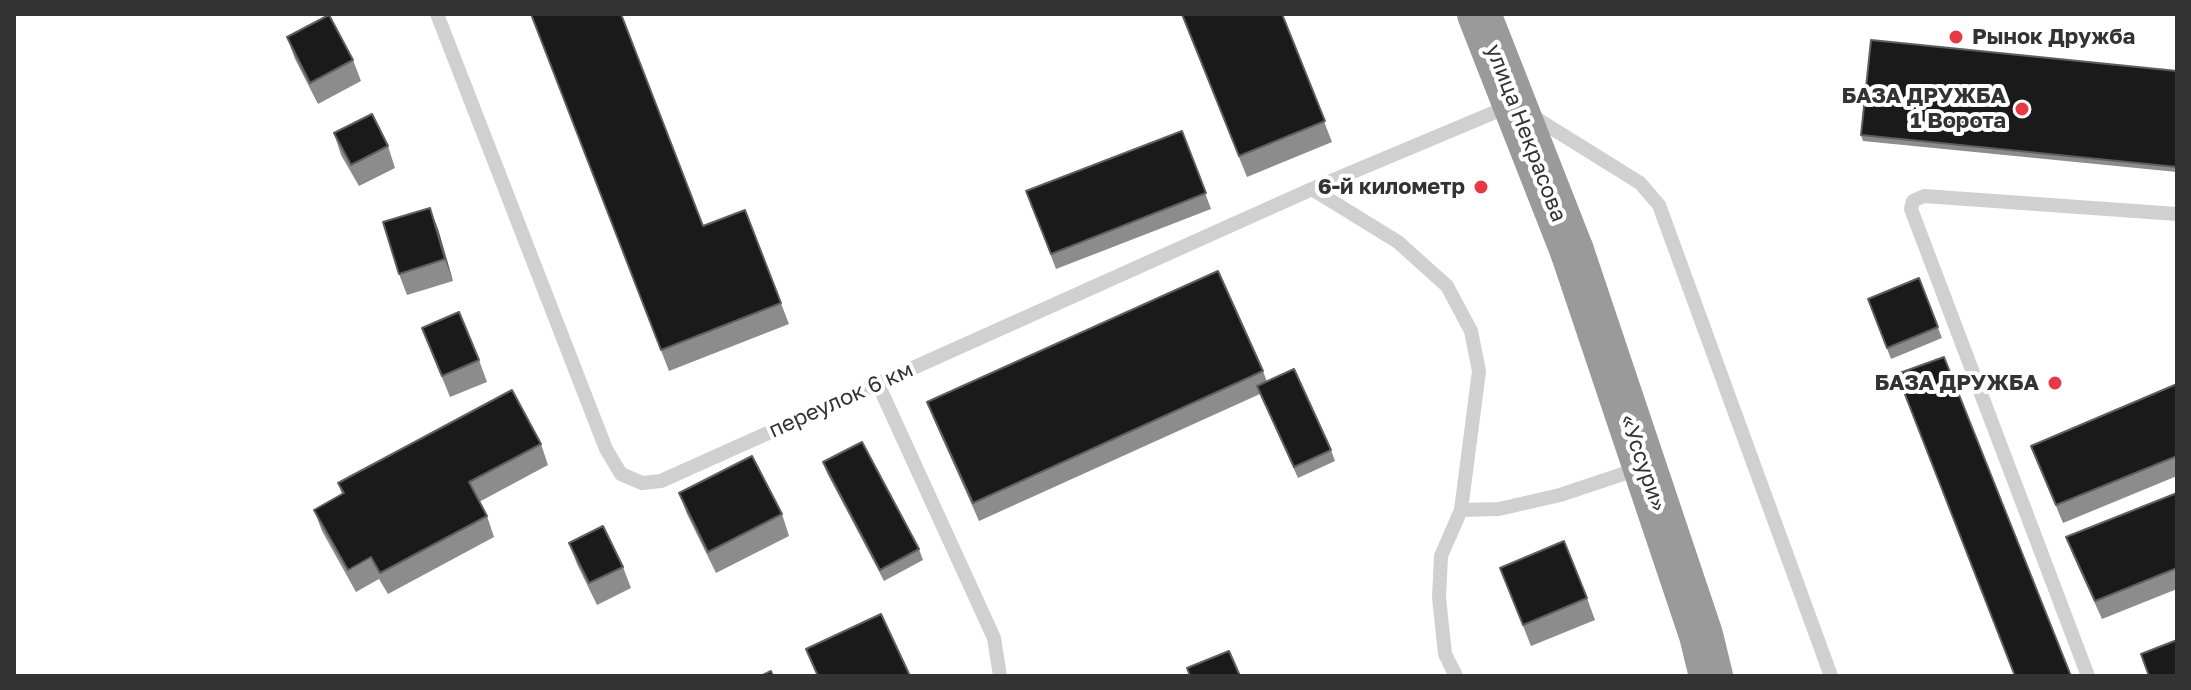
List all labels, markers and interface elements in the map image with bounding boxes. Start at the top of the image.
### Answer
place label: Рынок Дружба [1972,24,2135,50]
marker: Рынок Дружба [1947,28,1965,46]
street label: улица Некрасова [1480,40,1572,226]
place label: БАЗА ДРУЖБА 1 Ворота [1842,83,2006,134]
marker: БАЗА ДРУЖБА 1 Ворота [2013,100,2031,118]
place label: 6-й километр [1318,174,1465,200]
marker: 6-й километр [1472,178,1490,196]
street label: переулок 6 км [765,356,917,444]
place label: БАЗА ДРУЖБА [1875,370,2039,396]
marker: БАЗА ДРУЖБА [2046,374,2064,392]
street label: «Уссури» [1614,411,1672,515]

